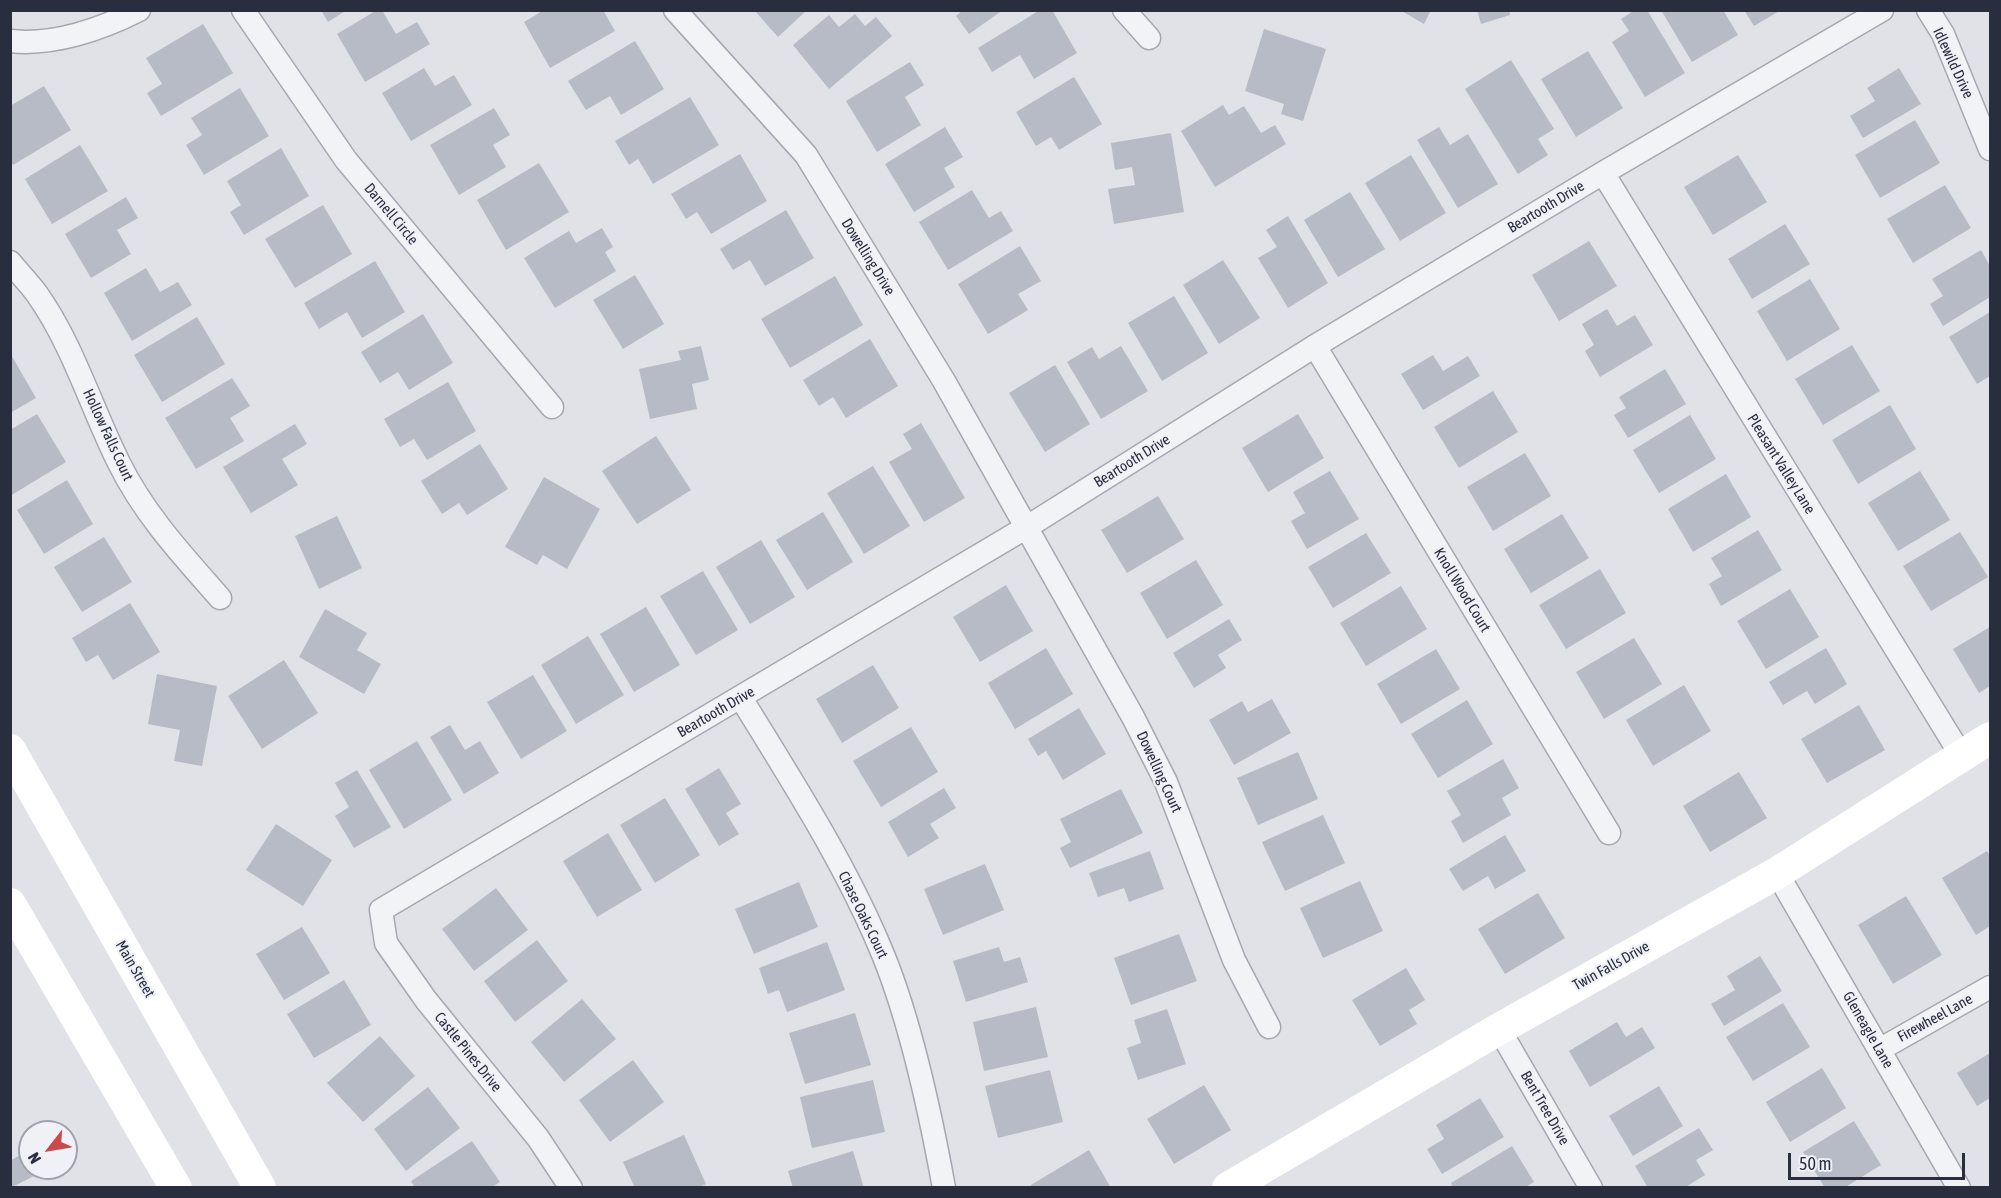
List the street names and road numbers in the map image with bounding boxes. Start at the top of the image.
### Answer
street label: Idlewild Drive [1929,25,1977,101]
street label: Beartooth Drive [1504,177,1588,237]
street label: Darnell Circle [360,180,422,248]
street label: Dowelling Drive [837,215,899,299]
street label: Hollow Falls Court [79,386,137,484]
street label: Pleasant Valley Lane [1743,411,1819,517]
street label: Beartooth Drive [1091,431,1173,491]
street label: Knoll Wood Court [1430,545,1494,635]
street label: Beartooth Drive [674,683,758,741]
street label: Dowelling Court [1132,728,1186,816]
street label: Chase Oaks Court [834,869,892,961]
street label: Main Street [112,937,158,1001]
street label: Twin Falls Drive [1570,938,1652,994]
street label: Gleneagle Lane [1839,988,1897,1072]
street label: Firewheel Lane [1894,990,1976,1046]
street label: Castle Pines Drive [430,1009,506,1095]
street label: Bent Tree Drive [1517,1068,1573,1148]

